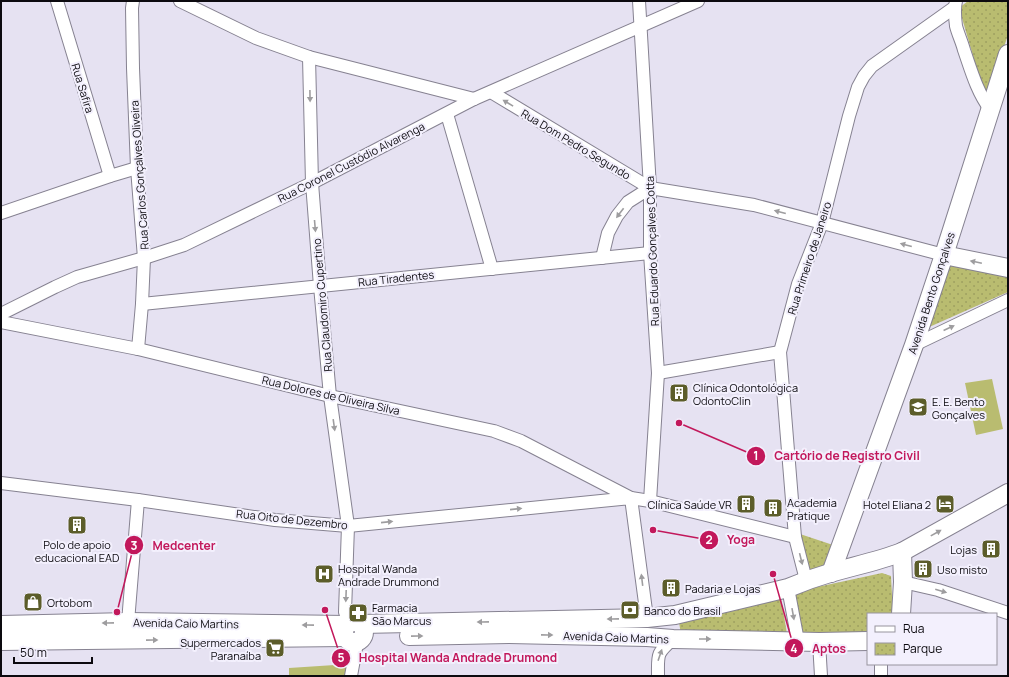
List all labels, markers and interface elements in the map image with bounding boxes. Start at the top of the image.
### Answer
street label: Rua Safira [68,61,98,115]
one-way arrow [307,90,313,103]
one-way arrow [503,99,514,106]
street label: Rua Carlos Gonçalves Oliveira [126,100,152,250]
street label: Rua Dom Pedro Segundo [519,105,634,183]
street label: Rua Coronel Custódio Alvarenga [275,118,427,206]
street label: Rua Eduardo Gonçalves Cotta [642,176,662,326]
street label: Rua Primeiro de Janeiro [784,199,835,316]
one-way arrow [616,207,624,218]
one-way arrow [774,209,786,215]
one-way arrow [312,220,319,232]
street label: Avenida Bento Gonçalves [904,230,958,356]
street label: Rua Claudomiro Cupertino [309,237,335,372]
one-way arrow [900,242,912,248]
one-way arrow [970,258,982,264]
street label: Rua Tiradentes [357,267,435,289]
one-way arrow [943,325,955,331]
street label: Rua Dolores de Oliveira Silva [261,372,401,418]
place label: Clínica Odontológica OdontoClin [693,380,798,408]
building icon: Clínica Odontológica OdontoClin [668,382,690,404]
place label: E. E. Bento Gonçalves [932,394,985,422]
school or university icon: E. E. Bento Gonçalves [907,396,929,418]
one-way arrow [331,419,337,431]
callout: Cartório de Registro Civil [746,444,927,468]
text: 1 [753,447,759,464]
text: Cartório de Registro Civil [774,447,920,464]
building icon: Clínica Saúde VR [735,493,757,515]
hotel icon: Hotel Eliana 2 [934,493,956,515]
place label: Academia Pratique [787,495,837,523]
place label: Clínica Saúde VR [647,497,732,512]
building icon: Academia Pratique [762,497,784,519]
place label: Hotel Eliana 2 [863,497,931,512]
street label: Rua Oito de Dezembro [236,506,349,532]
one-way arrow [510,506,522,513]
building icon: Polo de apoio educacional EAD [66,514,88,536]
one-way arrow [381,519,393,525]
callout: Yoga [699,528,763,552]
one-way arrow [930,530,942,536]
text: 2 [705,531,713,548]
text: Yoga [727,531,755,548]
callout: Medcenter [124,533,223,557]
place label: Polo de apoio educacional EAD [35,537,119,565]
text: 3 [131,537,138,554]
text: Medcenter [152,537,216,554]
building icon: Lojas [980,538,1002,560]
place label: Lojas [950,542,977,557]
one-way arrow [798,553,804,565]
building icon: Uso misto [912,558,934,580]
place label: Hospital Wanda Andrade Drummond [338,561,439,589]
place label: Uso misto [937,562,988,577]
hospital icon: Hospital Wanda Andrade Drummond [313,563,335,585]
one-way arrow [639,574,645,586]
building icon: Padaria e Lojas [660,577,682,599]
place label: Padaria e Lojas [685,581,761,596]
one-way arrow [935,588,947,594]
one-way arrow [343,590,349,603]
shop icon: Ortobom [22,591,44,613]
place label: Ortobom [47,595,92,610]
bank icon: Banco do Brasil [619,599,641,621]
place label: Farmacia São Marcus [372,600,431,628]
pharmacy icon: Farmacia São Marcus [347,602,369,624]
place label: Banco do Brasil [644,603,721,618]
one-way arrow [790,608,796,620]
legend [867,613,997,665]
street label: Avenida Caio Martins [133,615,239,631]
one-way arrow [606,616,619,622]
one-way arrow [476,619,489,625]
one-way arrow [101,620,114,626]
text: Rua [903,620,924,637]
one-way arrow [301,622,314,628]
street label: Avenida Caio Martins [563,628,669,646]
one-way arrow [541,632,554,638]
one-way arrow [411,633,424,639]
place label: Supermercados Paranaíba [180,635,261,663]
one-way arrow [699,636,712,642]
callout: Aptos [784,636,854,660]
one-way arrow [146,637,159,643]
supermarket icon: Supermercados Paranaíba [264,637,286,659]
scale bar [14,639,92,665]
text: 4 [790,640,798,657]
text: Aptos [812,640,847,657]
text: Parque [903,640,942,657]
text: 50 m [20,644,47,661]
callout: Hospital Wanda Andrade Drumond [331,646,566,670]
text: 5 [337,649,345,666]
text: Hospital Wanda Andrade Drumond [359,649,557,666]
one-way arrow [657,649,663,661]

